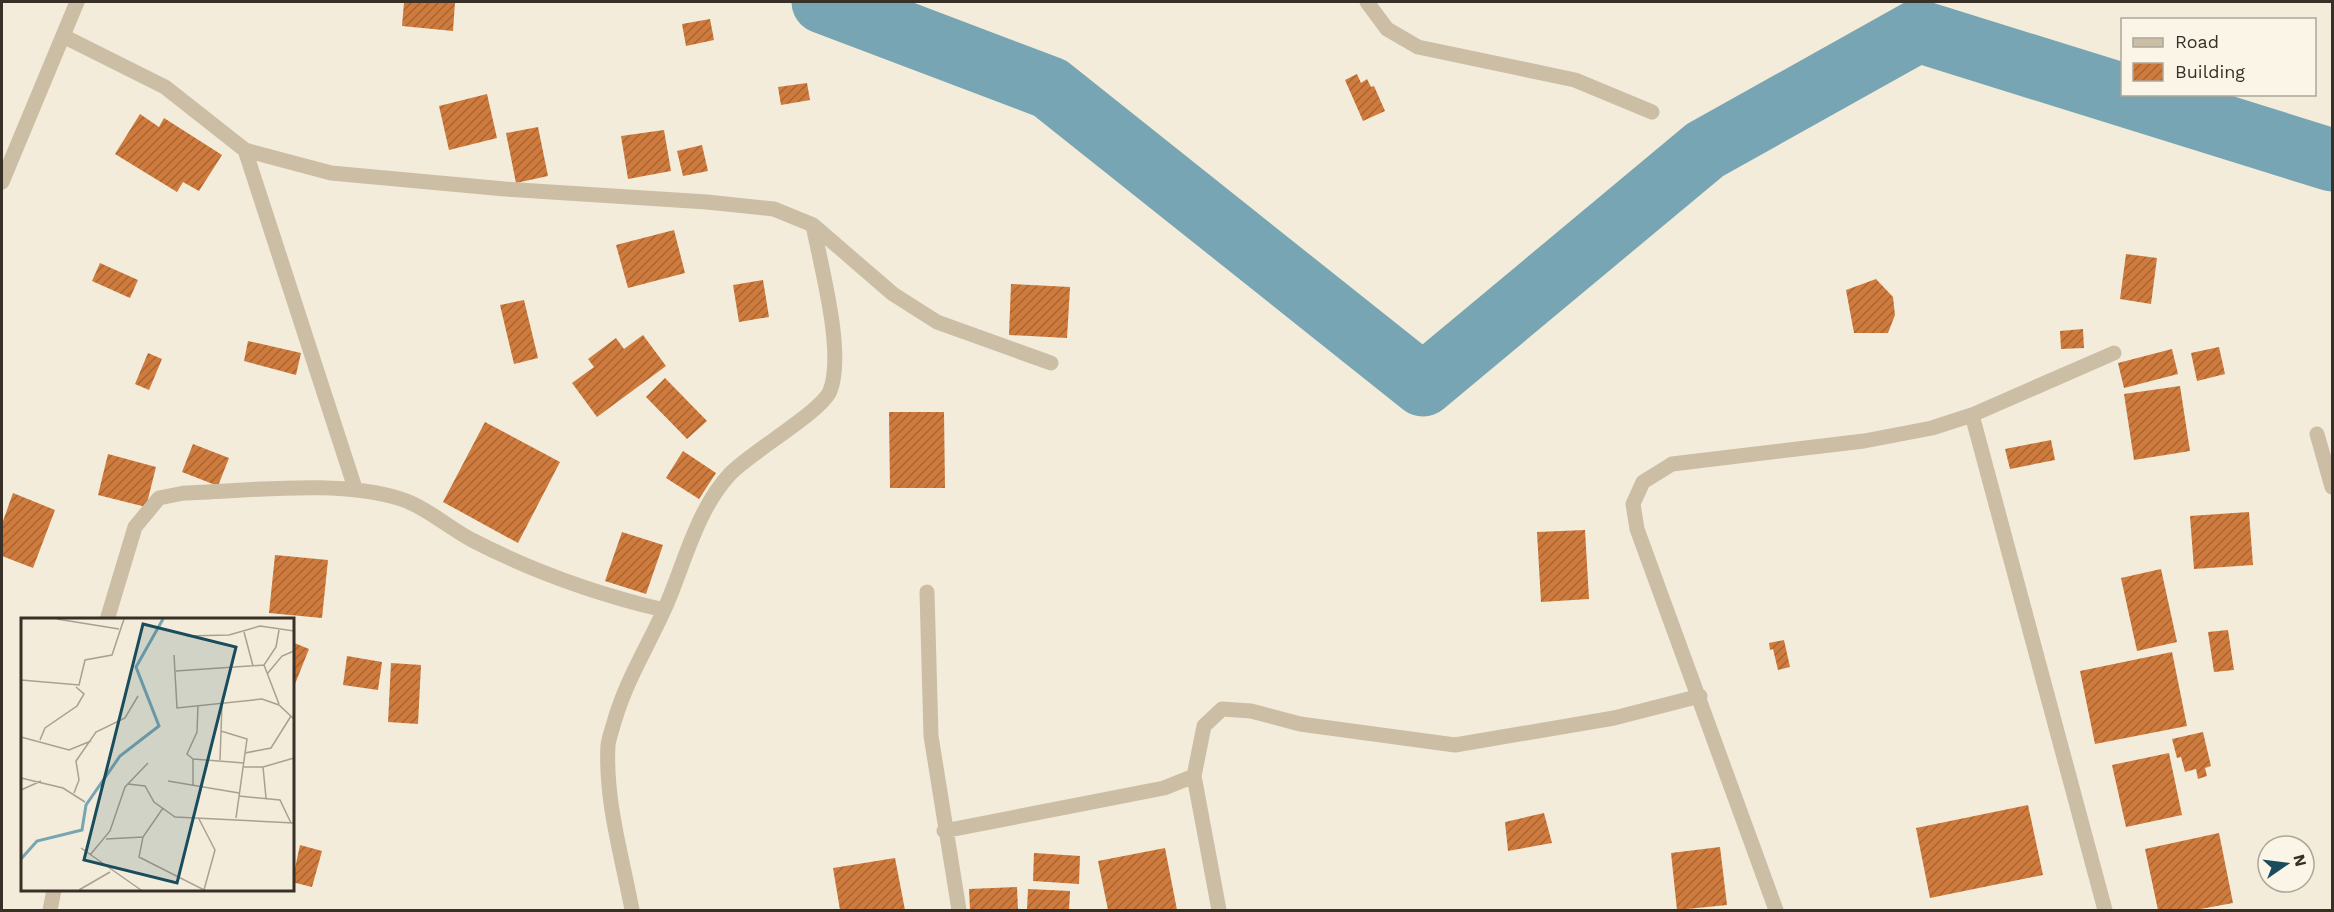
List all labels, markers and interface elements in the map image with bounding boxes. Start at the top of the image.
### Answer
legend [2121,18,2316,96]
text: Road [2175,31,2219,52]
text: Building [2175,61,2245,82]
inset map [21,618,294,891]
north arrow [2256,834,2316,894]
text: N [2289,852,2311,869]

